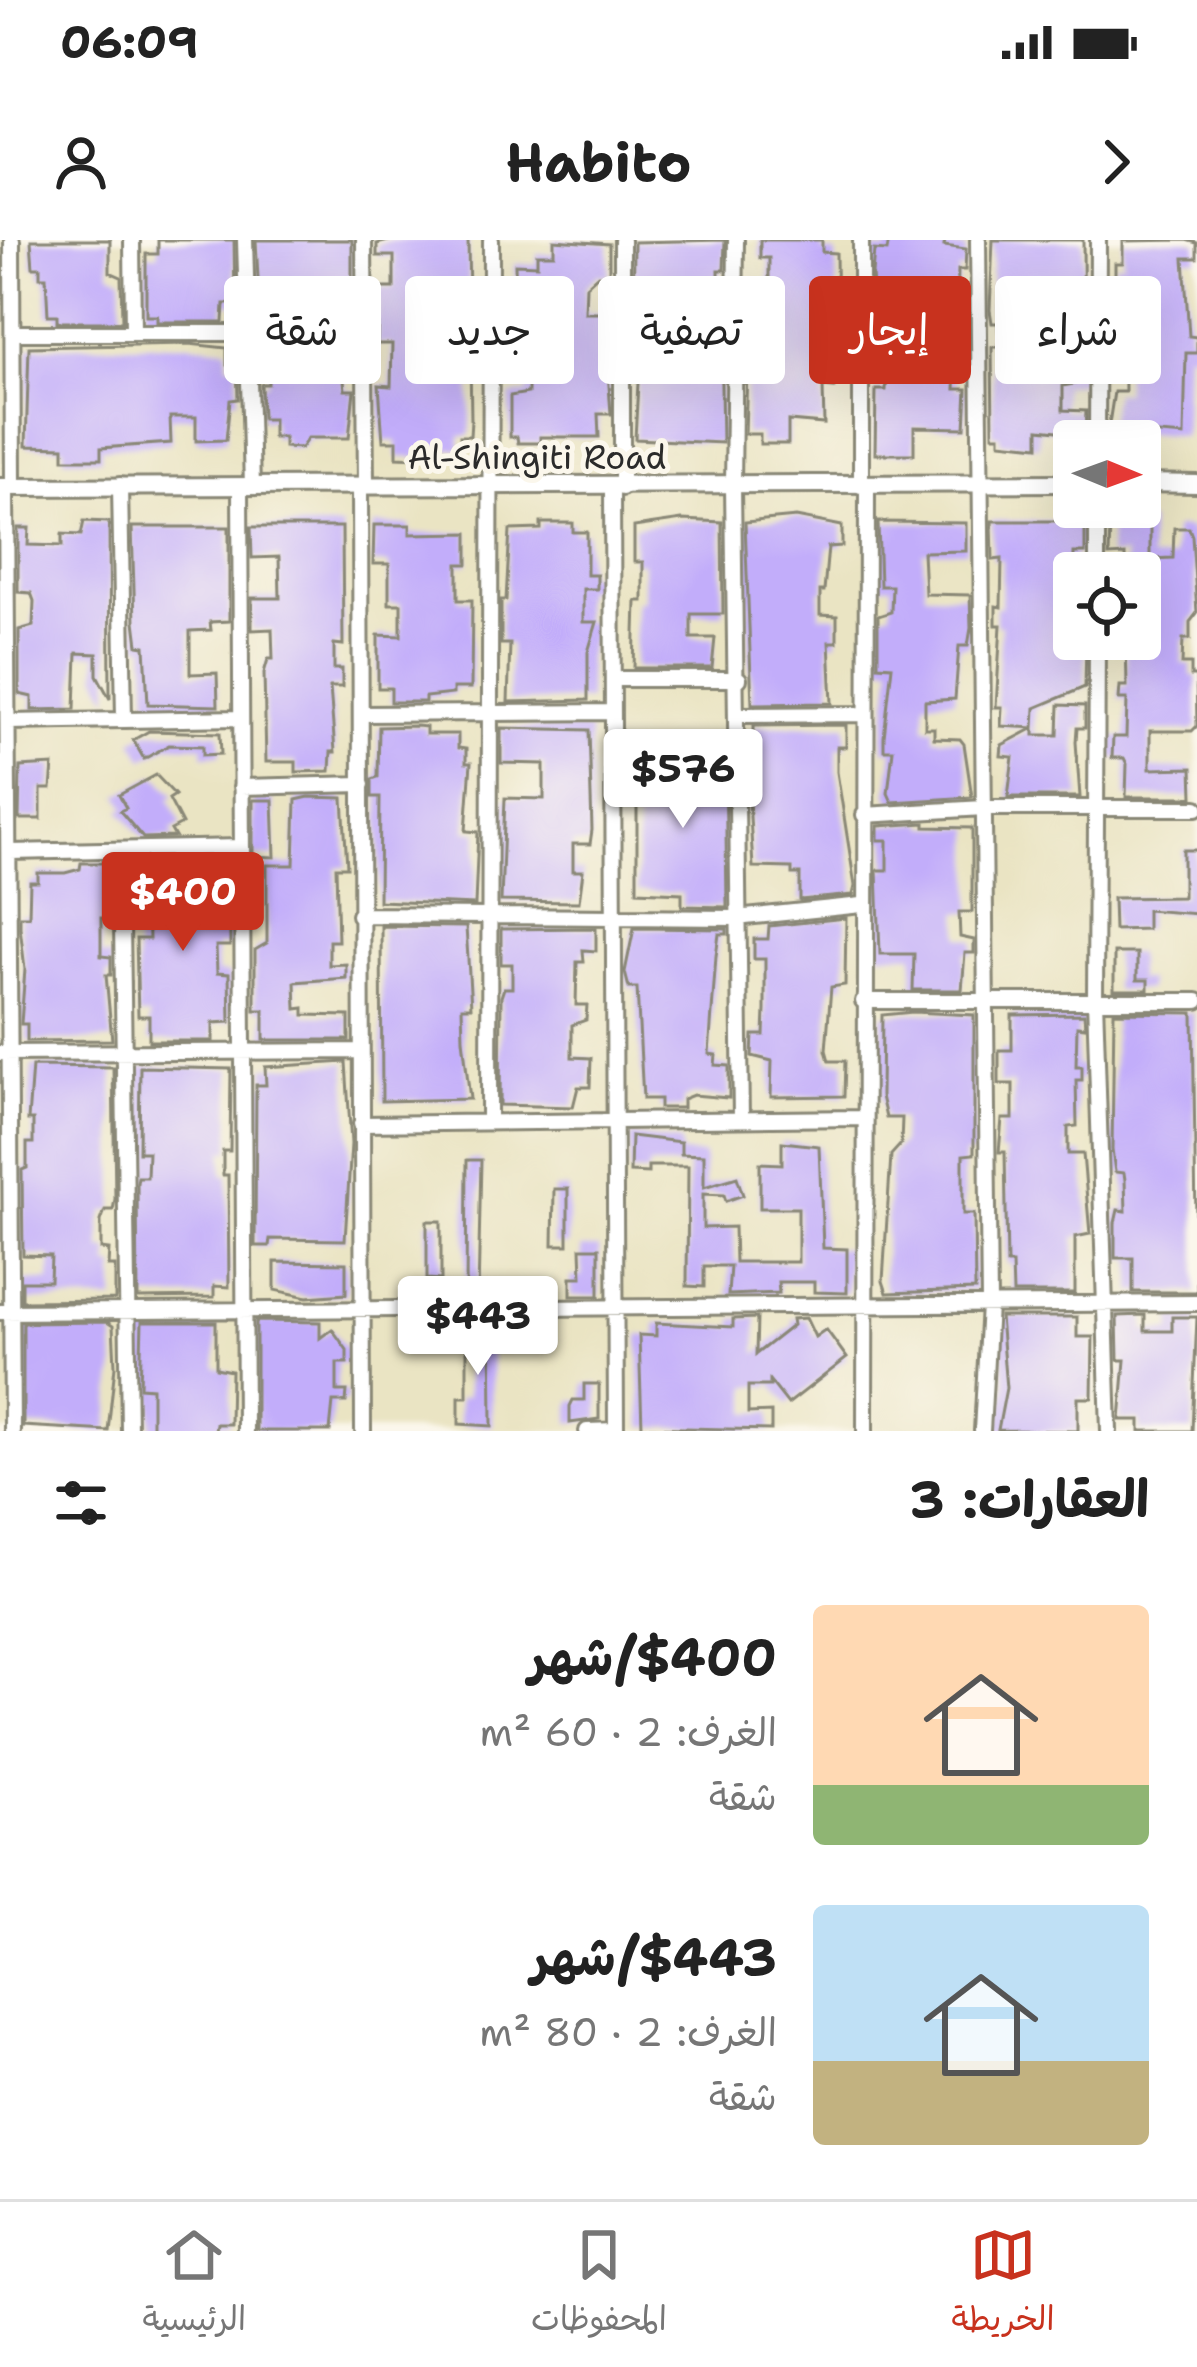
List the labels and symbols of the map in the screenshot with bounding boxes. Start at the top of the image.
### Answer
north arrow [1053,420,1161,528]
street label: Al-Shingiti Road [408,435,666,480]
pin: $576 [612,729,754,831]
pin: $400 [112,852,254,954]
pin: $443 [407,1276,549,1378]

